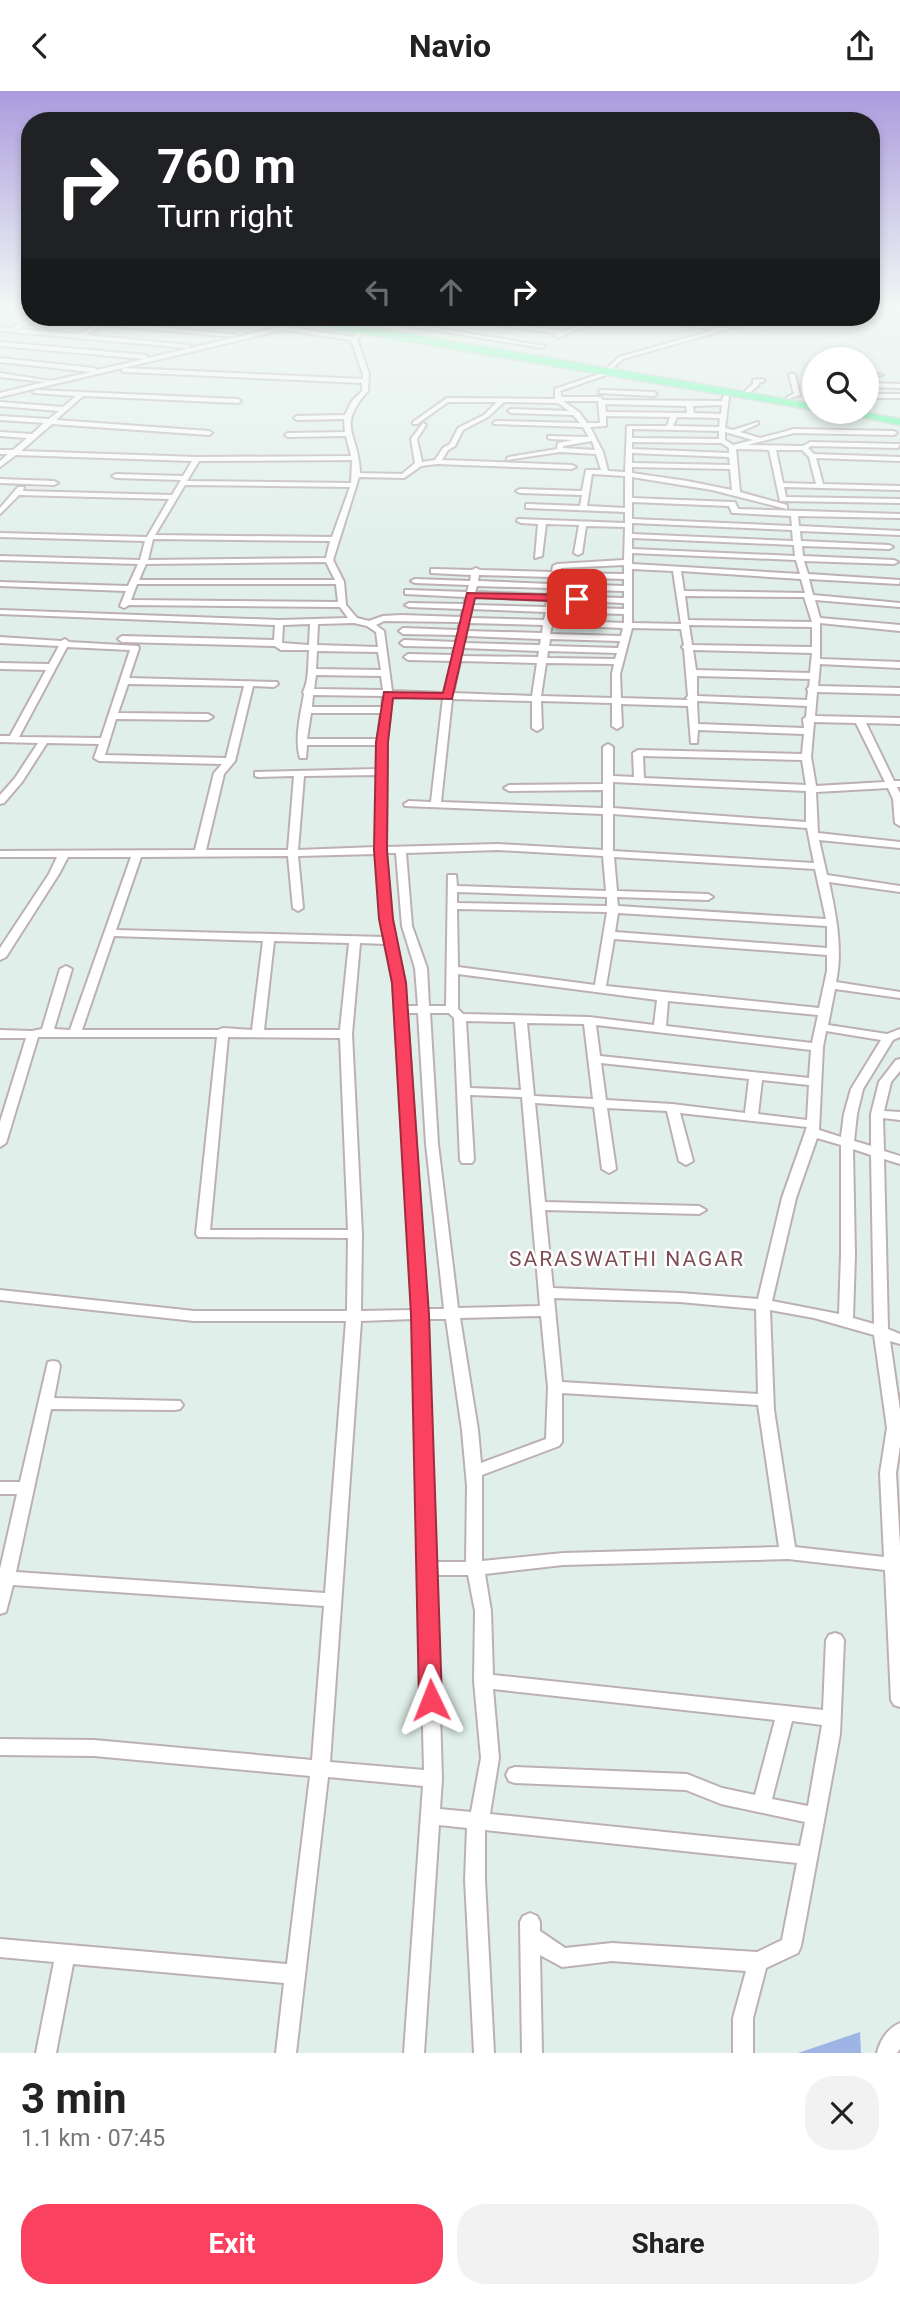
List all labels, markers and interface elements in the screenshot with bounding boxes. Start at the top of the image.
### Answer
icon: back [21,27,59,65]
text: Navio [409,27,491,65]
icon: share [841,27,879,65]
text: 760 m [157,138,296,195]
icon: right [42,140,133,231]
text: Turn right [157,197,293,235]
icon: left [359,273,397,311]
icon: ahead [432,273,470,311]
icon: right [505,273,543,311]
map controls [802,347,879,424]
button: search [802,347,879,424]
pin [547,569,607,629]
icon: arrive [558,580,596,618]
district label: SARASWATHI NAGAR [509,1247,745,1271]
position arrow [394,1663,468,1737]
text: 3 min [21,2074,127,2123]
button: close [805,2076,879,2150]
text: 1.1 km · 07:45 [21,2125,165,2152]
button: Exit [21,2204,443,2284]
button: Share [457,2204,879,2284]

